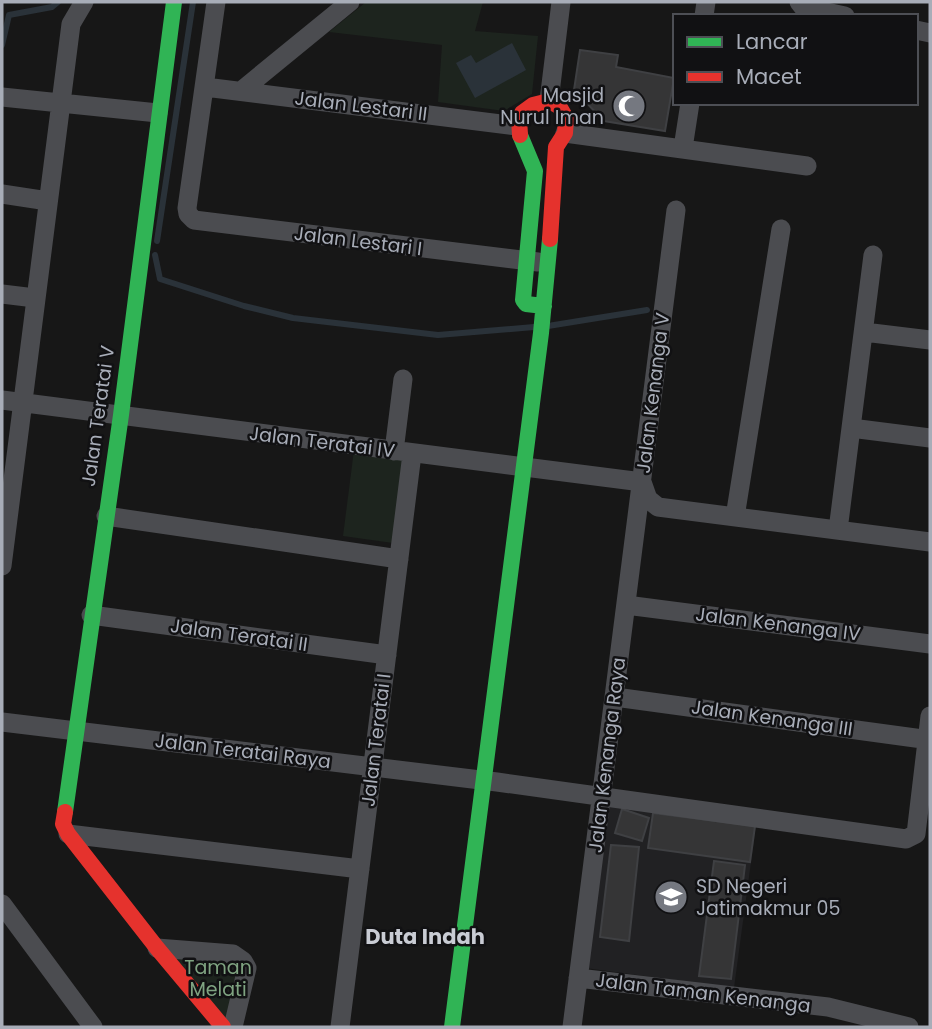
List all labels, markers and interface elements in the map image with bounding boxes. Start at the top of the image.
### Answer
legend [673,14,918,105]
text: Lancar [736,27,808,56]
text: Macet [736,62,802,91]
place label: Masjid Nurul Iman [500,82,604,131]
street label: Jalan Lestari II [293,84,429,128]
mosque icon: Masjid Nurul Iman [610,87,648,125]
street label: Jalan Lestari I [292,220,424,262]
street label: Jalan Kenanga V [630,311,676,475]
street label: Jalan Teratai V [75,344,121,488]
street label: Jalan Teratai IV [248,420,397,464]
street label: Jalan Kenanga IV [694,600,862,648]
street label: Jalan Teratai II [169,612,309,658]
street label: Jalan Kenanga Raya [582,656,632,854]
street label: Jalan Teratai I [354,672,398,808]
street label: Jalan Kenanga III [690,693,854,743]
street label: Jalan Teratai Raya [153,727,333,775]
place label: SD Negeri Jatimakmur 05 [696,873,840,922]
school or university icon: SD Negeri Jatimakmur 05 [652,878,690,916]
district label: Duta Indah [365,922,485,951]
park label: Taman Melati [184,954,252,1003]
street label: Jalan Taman Kenanga [594,966,812,1020]

